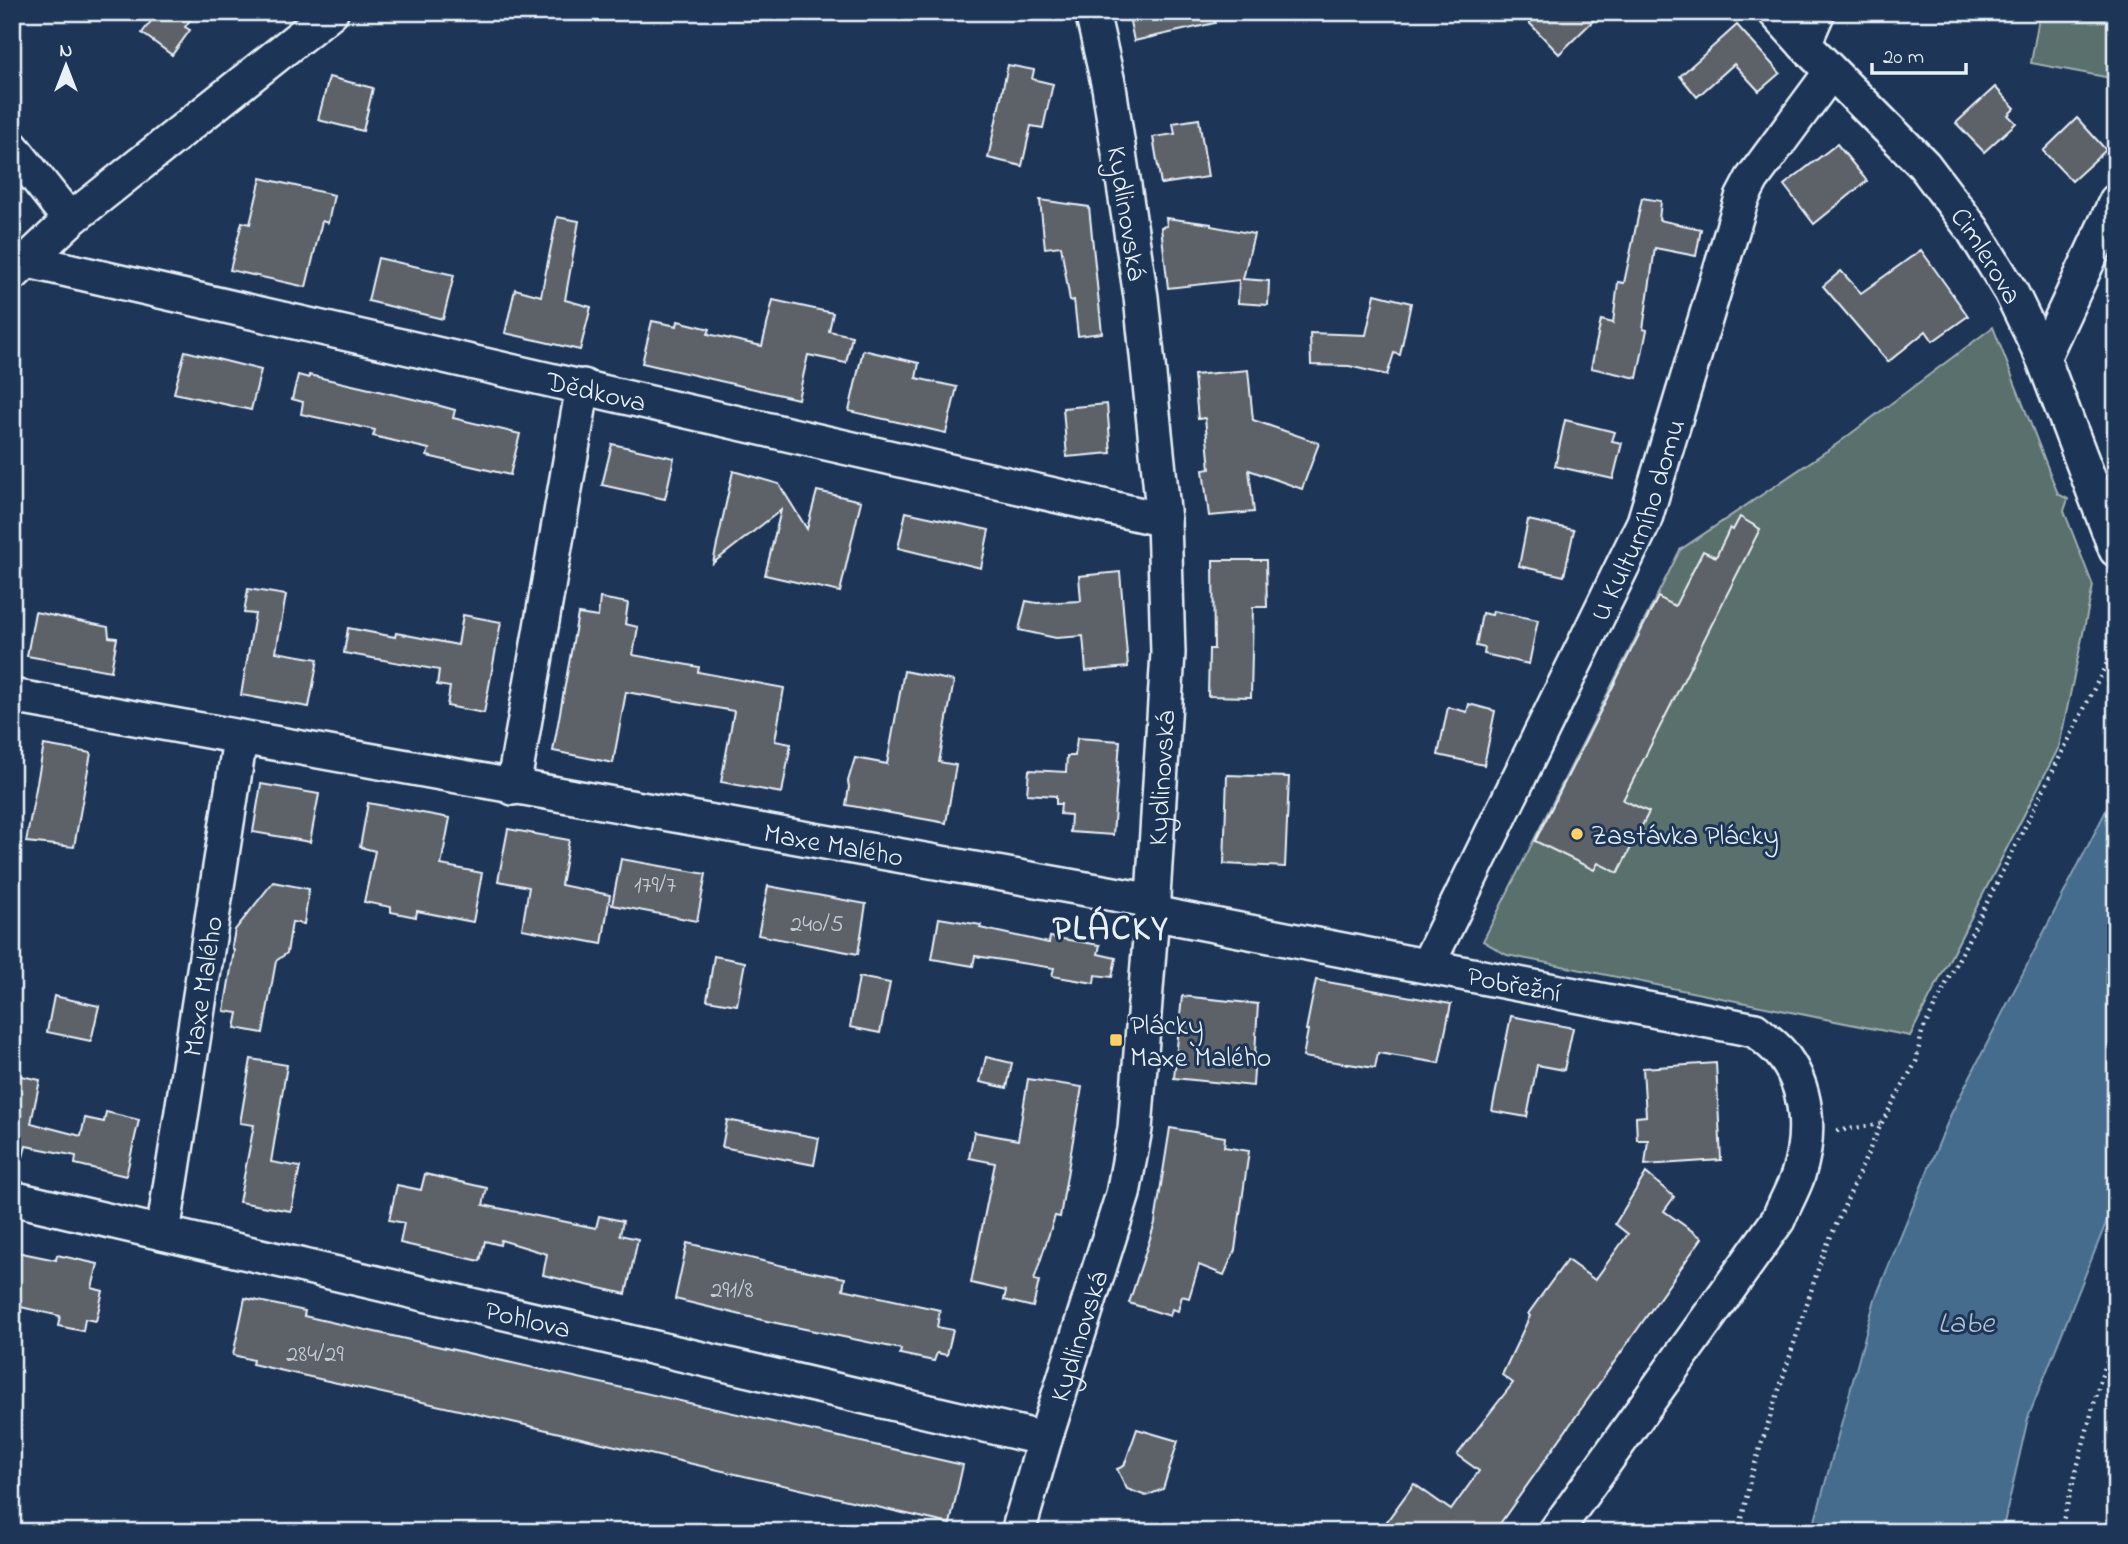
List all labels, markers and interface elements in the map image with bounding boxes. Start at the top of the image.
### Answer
north arrow [32,32,102,102]
scale bar [1872,32,1967,76]
text: N [60,38,73,65]
text: 20 m [1883,43,1924,73]
street label: Kydlinovská [1094,144,1155,284]
street label: Cimlerova [1939,200,2031,312]
street label: Dědkova [541,363,650,425]
street label: U Kulturního domu [1581,414,1698,629]
street label: Kydlinovská [1139,709,1188,847]
street label: Maxe Malého [760,814,906,880]
place label: Zastávka Plácky [1591,817,1779,858]
marker: Zastávka Plácky [1569,826,1585,842]
house number: 179/7 [634,869,676,904]
district label: PLÁCKY [1053,905,1169,956]
house number: 240/5 [790,908,844,943]
street label: Maxe Malého [174,913,236,1060]
street label: Pobřežní [1463,958,1564,1016]
place label: Plácky Maxe Malého [1130,1007,1271,1080]
marker: Plácky Maxe Malého [1108,1032,1124,1048]
street label: Kydlinovská [1041,1266,1121,1408]
house number: 291/8 [710,1274,754,1309]
street label: Pohlova [480,1292,574,1352]
water label: Labe [1938,1303,1996,1347]
house number: 284/29 [286,1338,344,1373]

